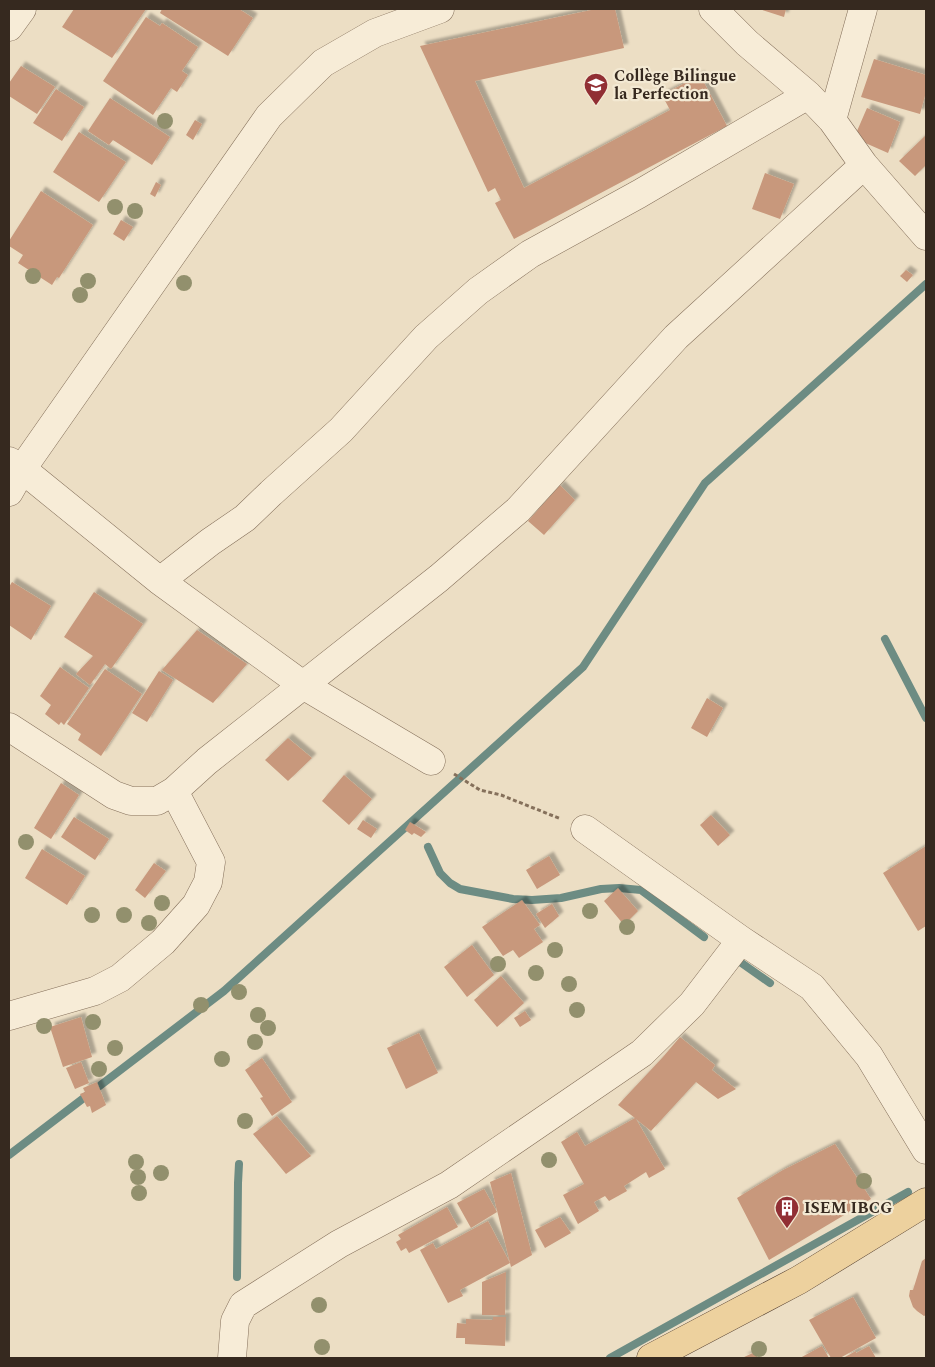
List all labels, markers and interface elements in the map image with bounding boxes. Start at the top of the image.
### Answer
place label: Collège Bilingue la Perfection [614,64,736,106]
school or university icon: Collège Bilingue la Perfection [583,72,609,106]
building icon: ISEM IBCG [774,1195,800,1229]
place label: ISEM IBCG [804,1196,892,1220]

